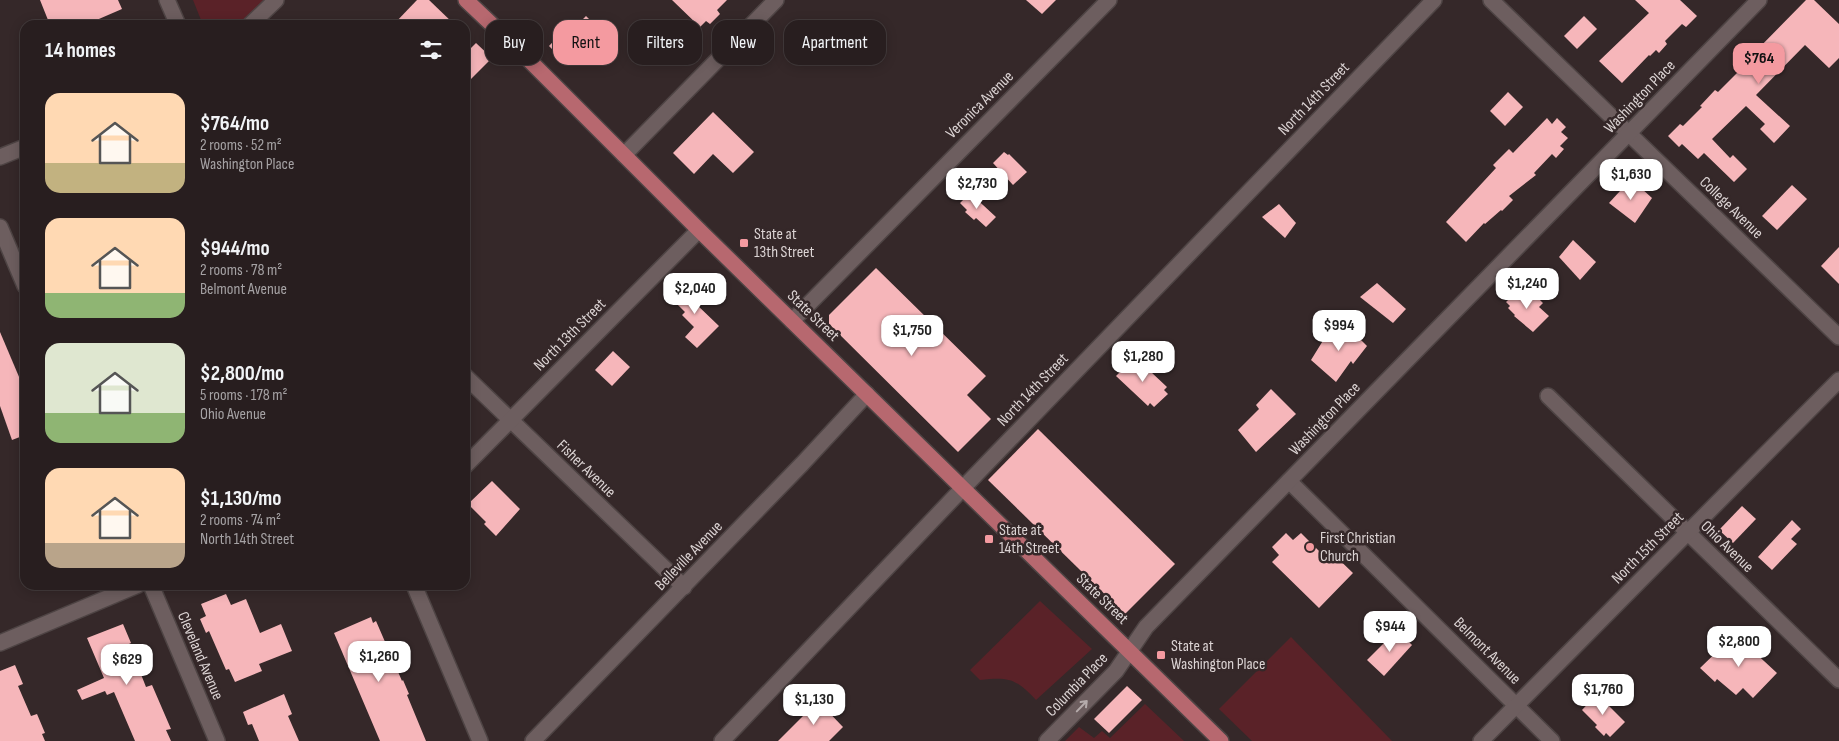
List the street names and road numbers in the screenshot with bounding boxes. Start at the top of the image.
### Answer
street label: Washington Place [1600,56,1680,138]
street label: North 14th Street [1274,58,1354,139]
street label: Veronica Avenue [942,67,1018,143]
street label: College Avenue [1695,173,1767,243]
street label: State Street [783,286,843,346]
street label: North 13th Street [530,295,610,375]
street label: North 14th Street [993,349,1073,430]
street label: Washington Place [1285,378,1365,460]
street label: Fisher Avenue [553,436,619,502]
street label: North 15th Street [1608,508,1688,588]
street label: Belleville Avenue [651,517,727,595]
street label: Ohio Avenue [1697,517,1757,577]
street label: State Street [1072,569,1132,629]
street label: Cleveland Avenue [173,609,227,703]
street label: Belmont Avenue [1450,614,1524,688]
street label: Columbia Place [1042,649,1112,721]

